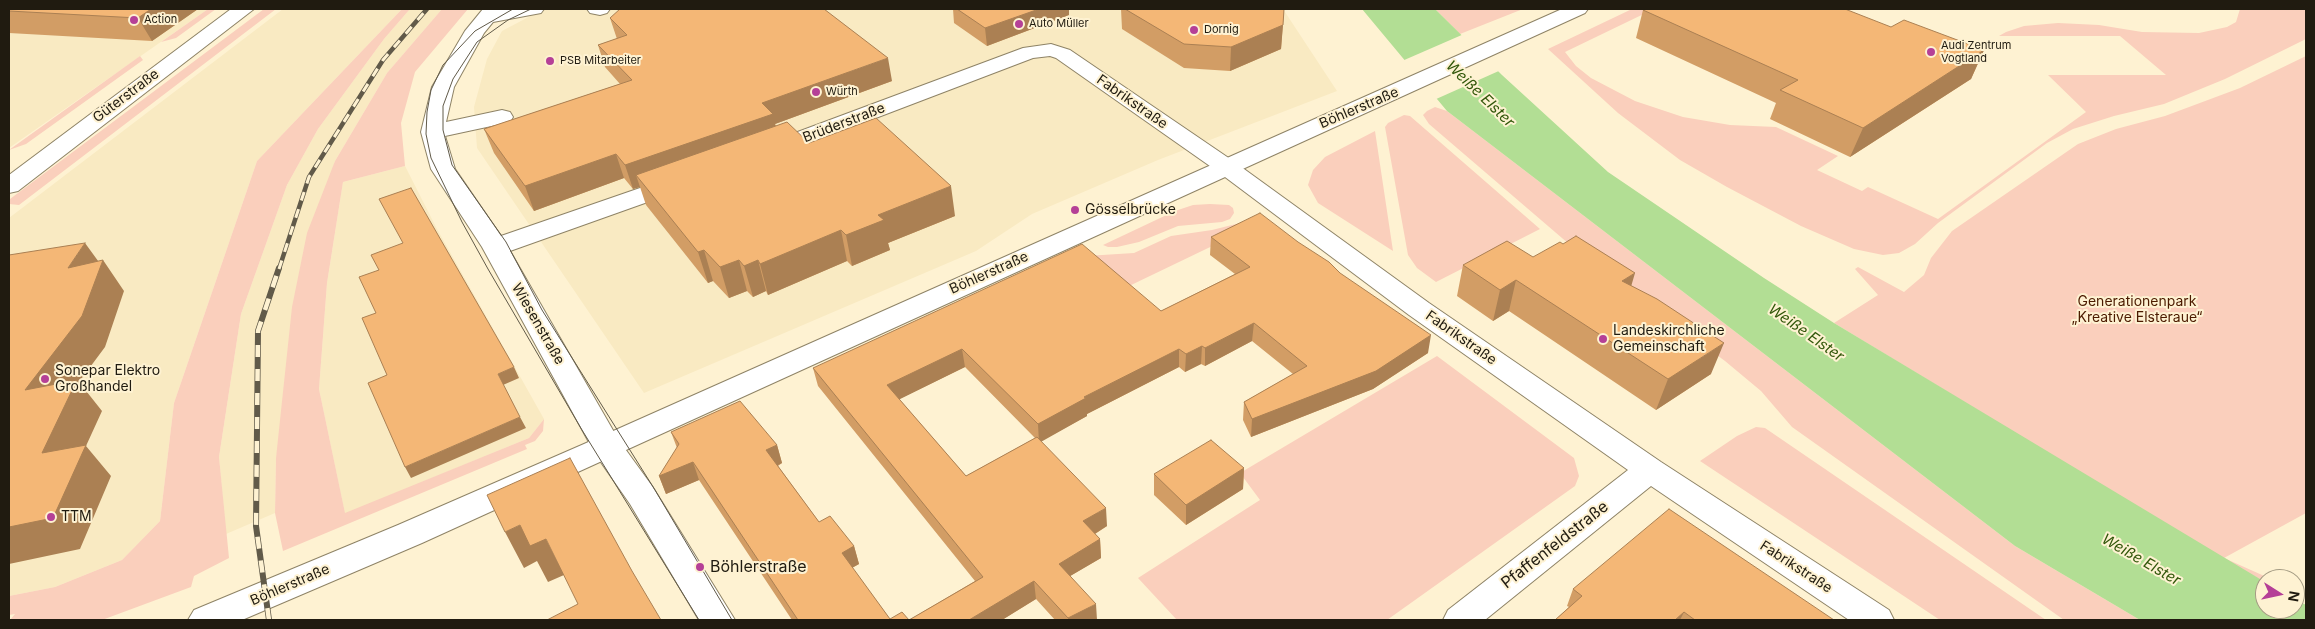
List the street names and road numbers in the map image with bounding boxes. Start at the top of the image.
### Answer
street label: Güterstraße [90,66,162,126]
street label: Fabrikstraße [1093,71,1171,133]
street label: Böhlerstraße [1317,84,1401,132]
street label: Brüderstraße [801,100,887,146]
street label: Böhlerstraße [947,248,1031,298]
street label: Wiesenstraße [508,280,568,368]
street label: Fabrikstraße [1422,307,1500,369]
street label: Pfaffenfeldstraße [1498,497,1612,593]
street label: Fabrikstraße [1757,537,1835,597]
street label: Böhlerstraße [248,561,332,609]

